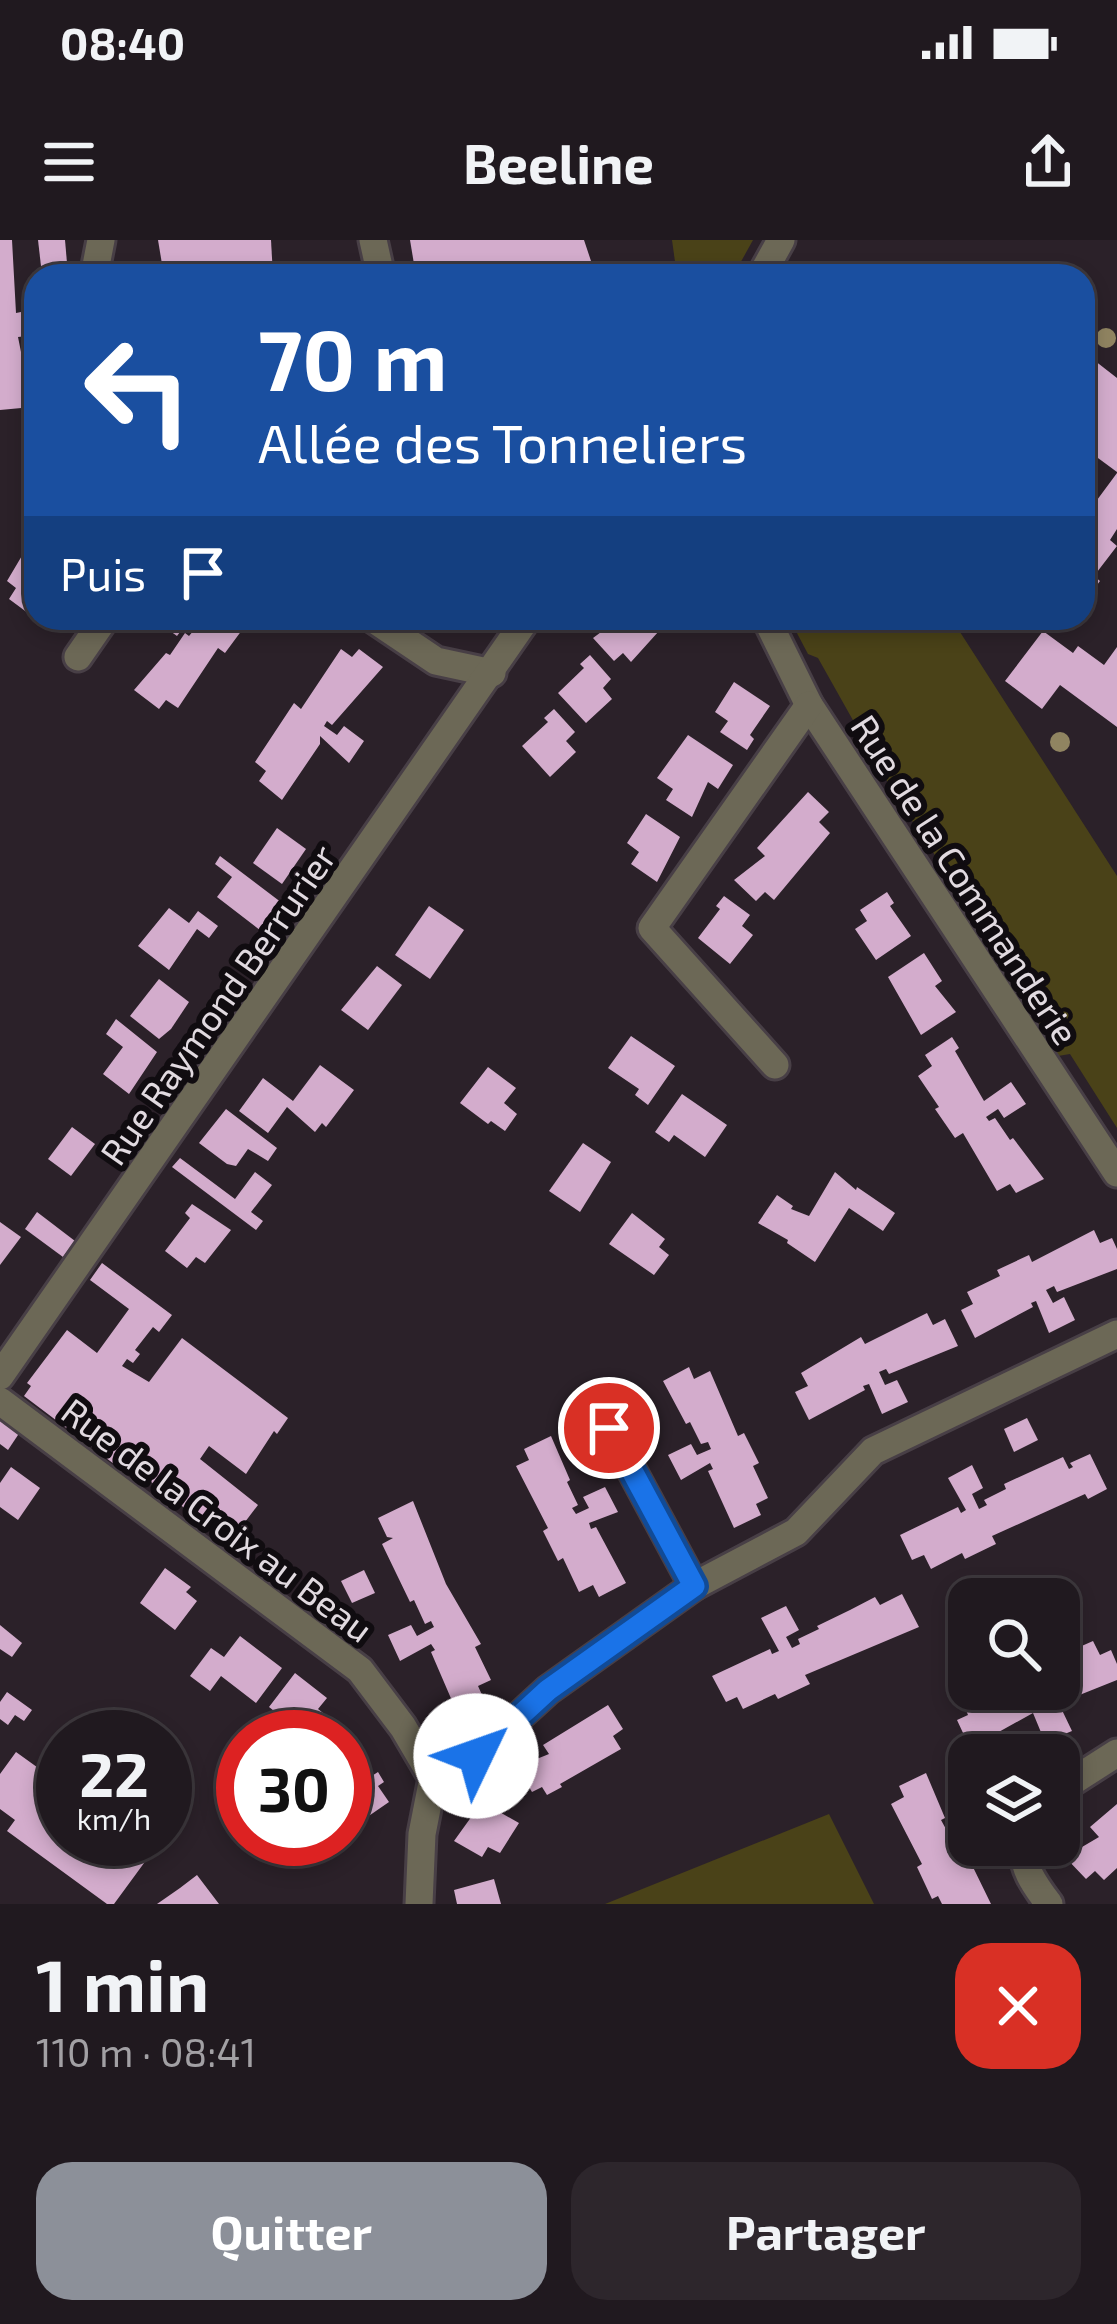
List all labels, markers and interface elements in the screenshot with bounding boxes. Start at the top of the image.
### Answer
text: 08:40 [60,15,185,69]
icon: menu [36,129,102,195]
icon: share [1015,129,1081,195]
text: Beeline [463,130,654,195]
text: 70 m [258,307,448,408]
icon: left [60,312,216,468]
text: Allée des Tonneliers [258,409,747,474]
icon: arrive [170,540,236,606]
text: Puis [60,546,146,600]
street label: Rue de la Commanderie [843,706,1089,1052]
street label: Rue Raymond Berrurier [90,836,344,1172]
pin [558,1377,660,1479]
street label: Rue de la Croix au Beau [54,1388,382,1650]
icon: arrive [576,1395,642,1461]
map controls [948,1578,1080,1866]
button: search [948,1578,1080,1710]
position arrow [413,1693,539,1819]
speed limit sign: 30 [216,1710,372,1866]
button: layers [948,1734,1080,1866]
text: 22 [79,1737,149,1809]
text: km/h [77,1800,151,1836]
text: 1 min [36,1940,209,2026]
button: close [955,1943,1081,2069]
text: 110 m · 08:41 [36,2028,256,2075]
button: Quitter [36,2162,547,2300]
button: Partager [571,2162,1081,2300]

